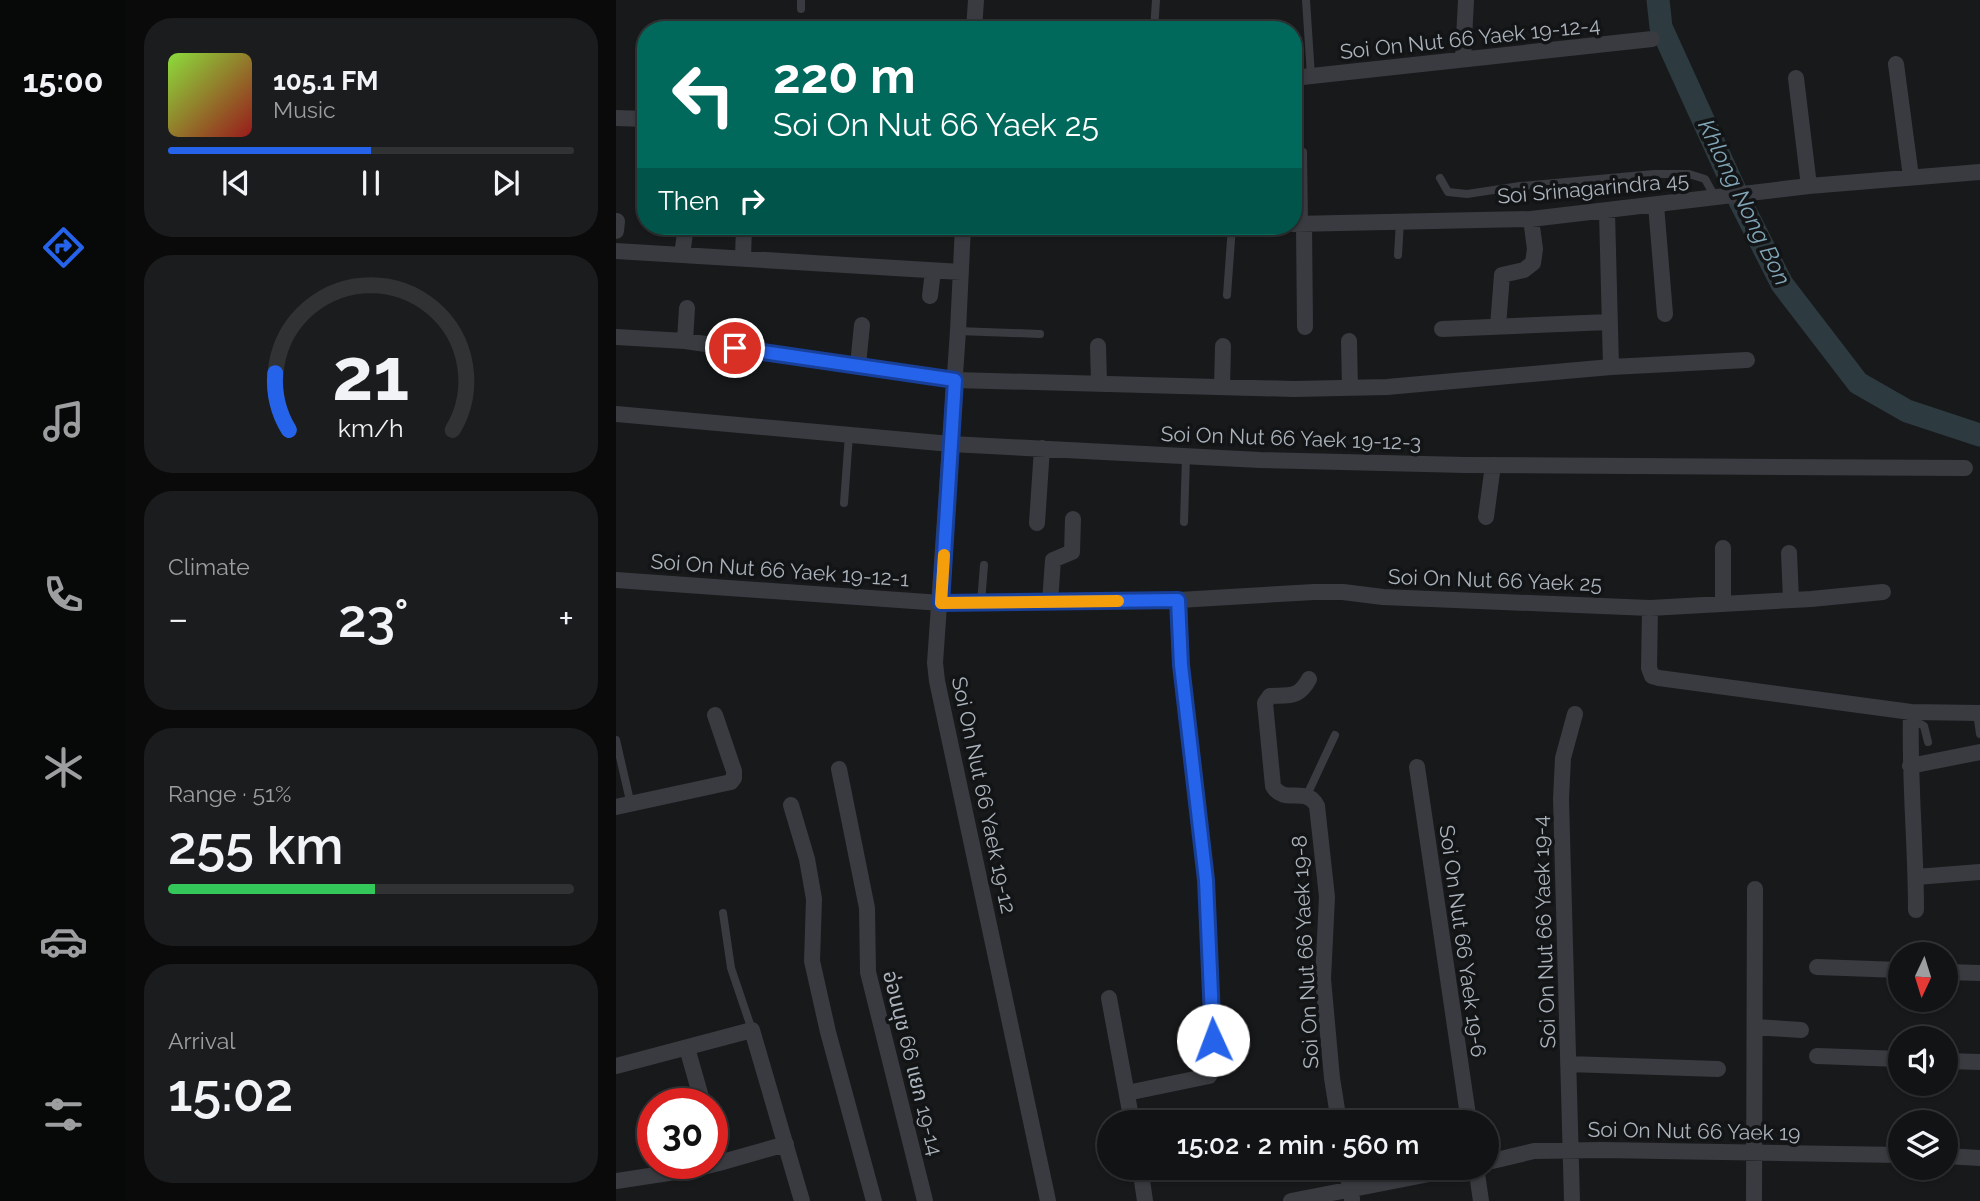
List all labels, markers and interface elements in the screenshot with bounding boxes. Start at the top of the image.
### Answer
street label: Soi On Nut 66 Yaek 19-12-4 [1339,12,1601,64]
text: 220 m [773,47,916,104]
icon: left [658,49,749,140]
text: 15:00 [23,62,103,99]
text: 105.1 FM [273,66,379,96]
text: Music [273,96,336,123]
text: Soi On Nut 66 Yaek 25 [773,106,1099,143]
water label: Khlong Nong Bon [1693,115,1797,289]
icon: previous [217,164,255,202]
icon: pause [352,164,390,202]
icon: next [487,164,525,202]
street label: Soi Srinagarindra 45 [1496,167,1690,209]
icon: right [733,182,771,220]
text: Then [658,186,719,216]
icon: directions [39,223,88,272]
pin [705,318,765,378]
icon: arrive [716,329,754,367]
text: 21 [332,332,410,417]
icon: music [39,397,88,446]
text: km/h [338,413,404,443]
street label: Soi On Nut 66 Yaek 19-12-3 [1160,421,1422,455]
street label: Soi On Nut 66 Yaek 19-12-1 [650,548,910,592]
text: Climate [168,553,250,580]
street label: Soi On Nut 66 Yaek 25 [1388,564,1602,596]
icon: phone [39,570,88,619]
text: 23° [338,588,409,649]
text: − [168,596,188,641]
text: + [558,596,574,641]
street label: Soi On Nut 66 Yaek 19-12 [947,674,1021,916]
icon: climate [39,743,88,792]
text: Range · 51% [168,780,291,807]
text: 255 km [168,815,343,876]
street label: Soi On Nut 66 Yaek 19-4 [1527,815,1561,1049]
street label: Soi On Nut 66 Yaek 19-6 [1434,823,1492,1059]
street label: Soi On Nut 66 Yaek 19-8 [1286,834,1324,1070]
icon: car [39,917,88,966]
north arrow [1888,942,1958,1012]
map controls [1888,942,1958,1180]
street label: อ่อนนุช 66 แยก 19-14 [877,968,948,1158]
position arrow [1176,1003,1250,1077]
button: sound [1888,1026,1958,1096]
text: Arrival [168,1027,235,1054]
text: 15:02 [168,1062,293,1123]
speed limit sign: 30 [637,1088,728,1179]
icon: filters [39,1090,88,1139]
button: layers [1888,1110,1958,1180]
street label: Soi On Nut 66 Yaek 19 [1587,1117,1801,1145]
text: 15:02 · 2 min · 560 m [1177,1130,1419,1160]

